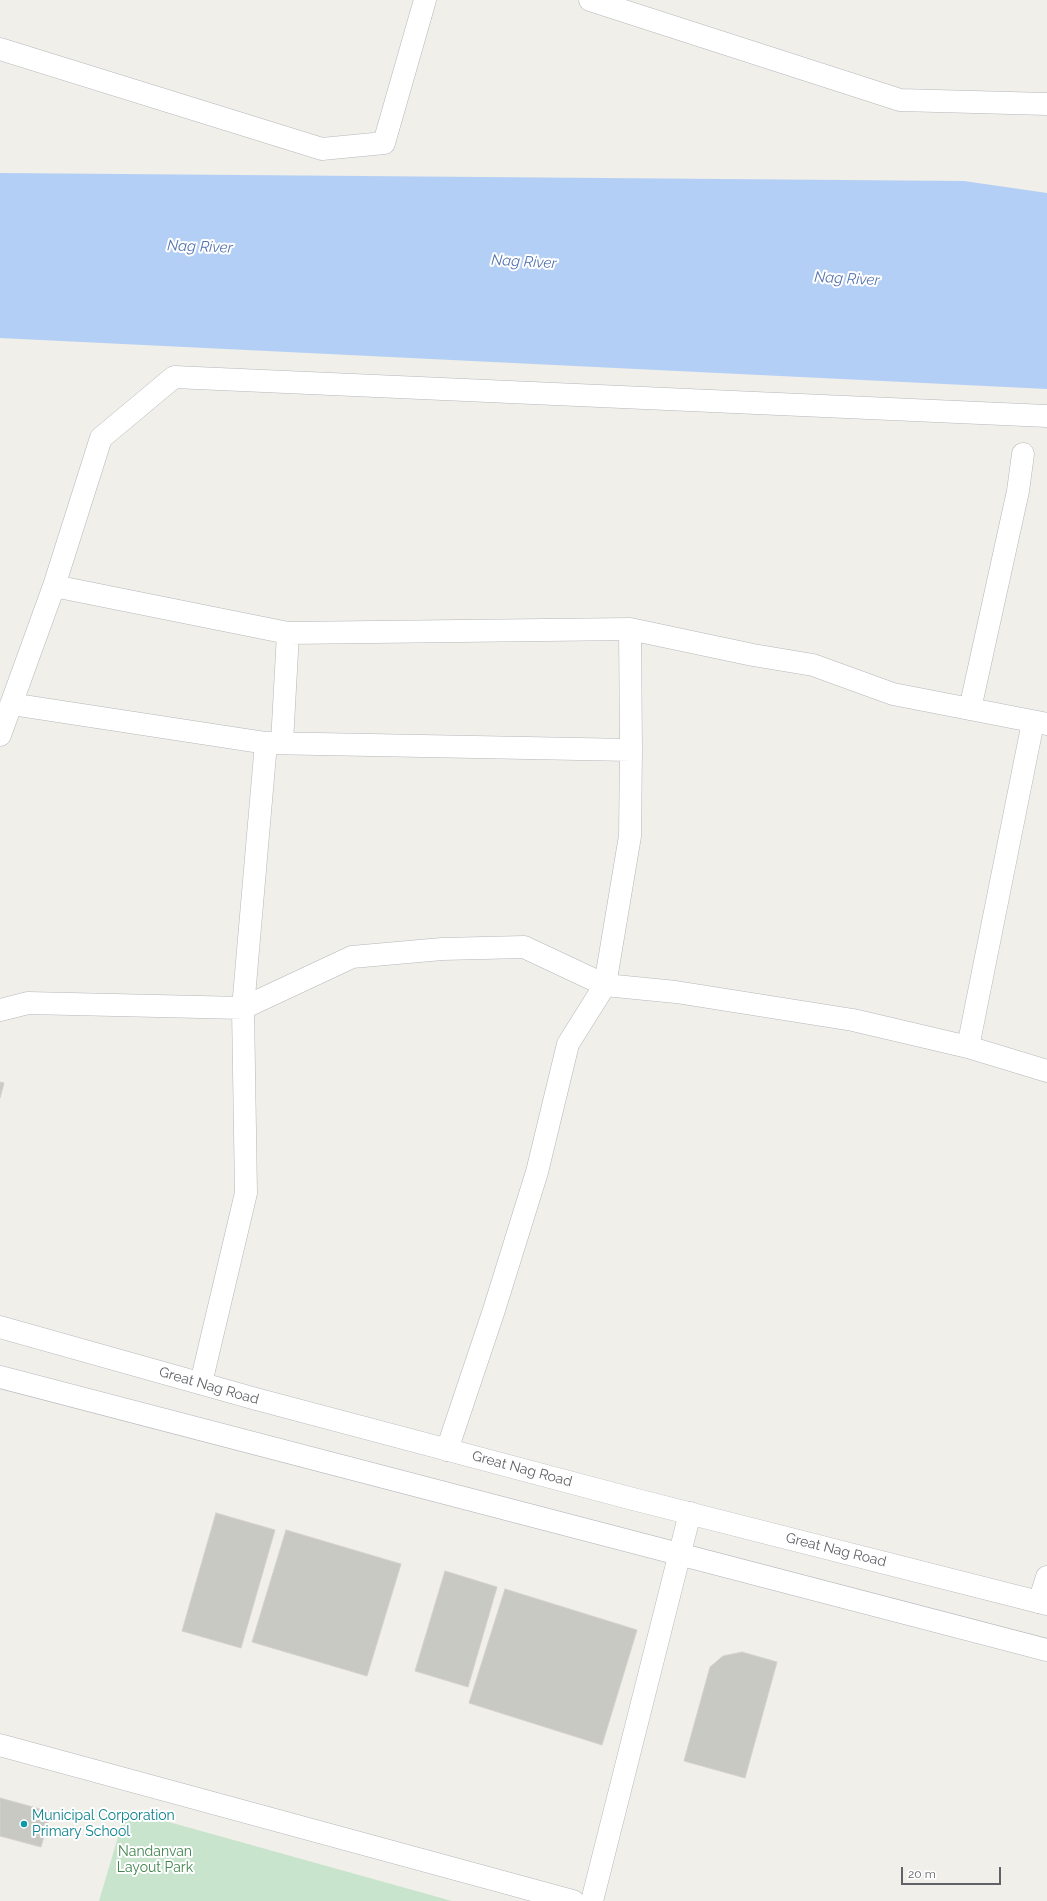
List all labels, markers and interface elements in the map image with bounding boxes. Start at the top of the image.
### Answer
water label: Nag River [167,237,233,257]
water label: Nag River [491,251,557,273]
water label: Nag River [814,268,880,290]
street label: Great Nag Road [157,1364,261,1408]
street label: Great Nag Road [470,1448,574,1490]
street label: Great Nag Road [784,1529,888,1571]
place label: Municipal Corporation Primary School [32,1808,175,1840]
marker: Municipal Corporation Primary School [19,1819,29,1829]
park label: Nandanvan Layout Park [117,1844,193,1876]
scale bar [903,1859,1003,1885]
text: 20 m [908,1867,936,1881]

